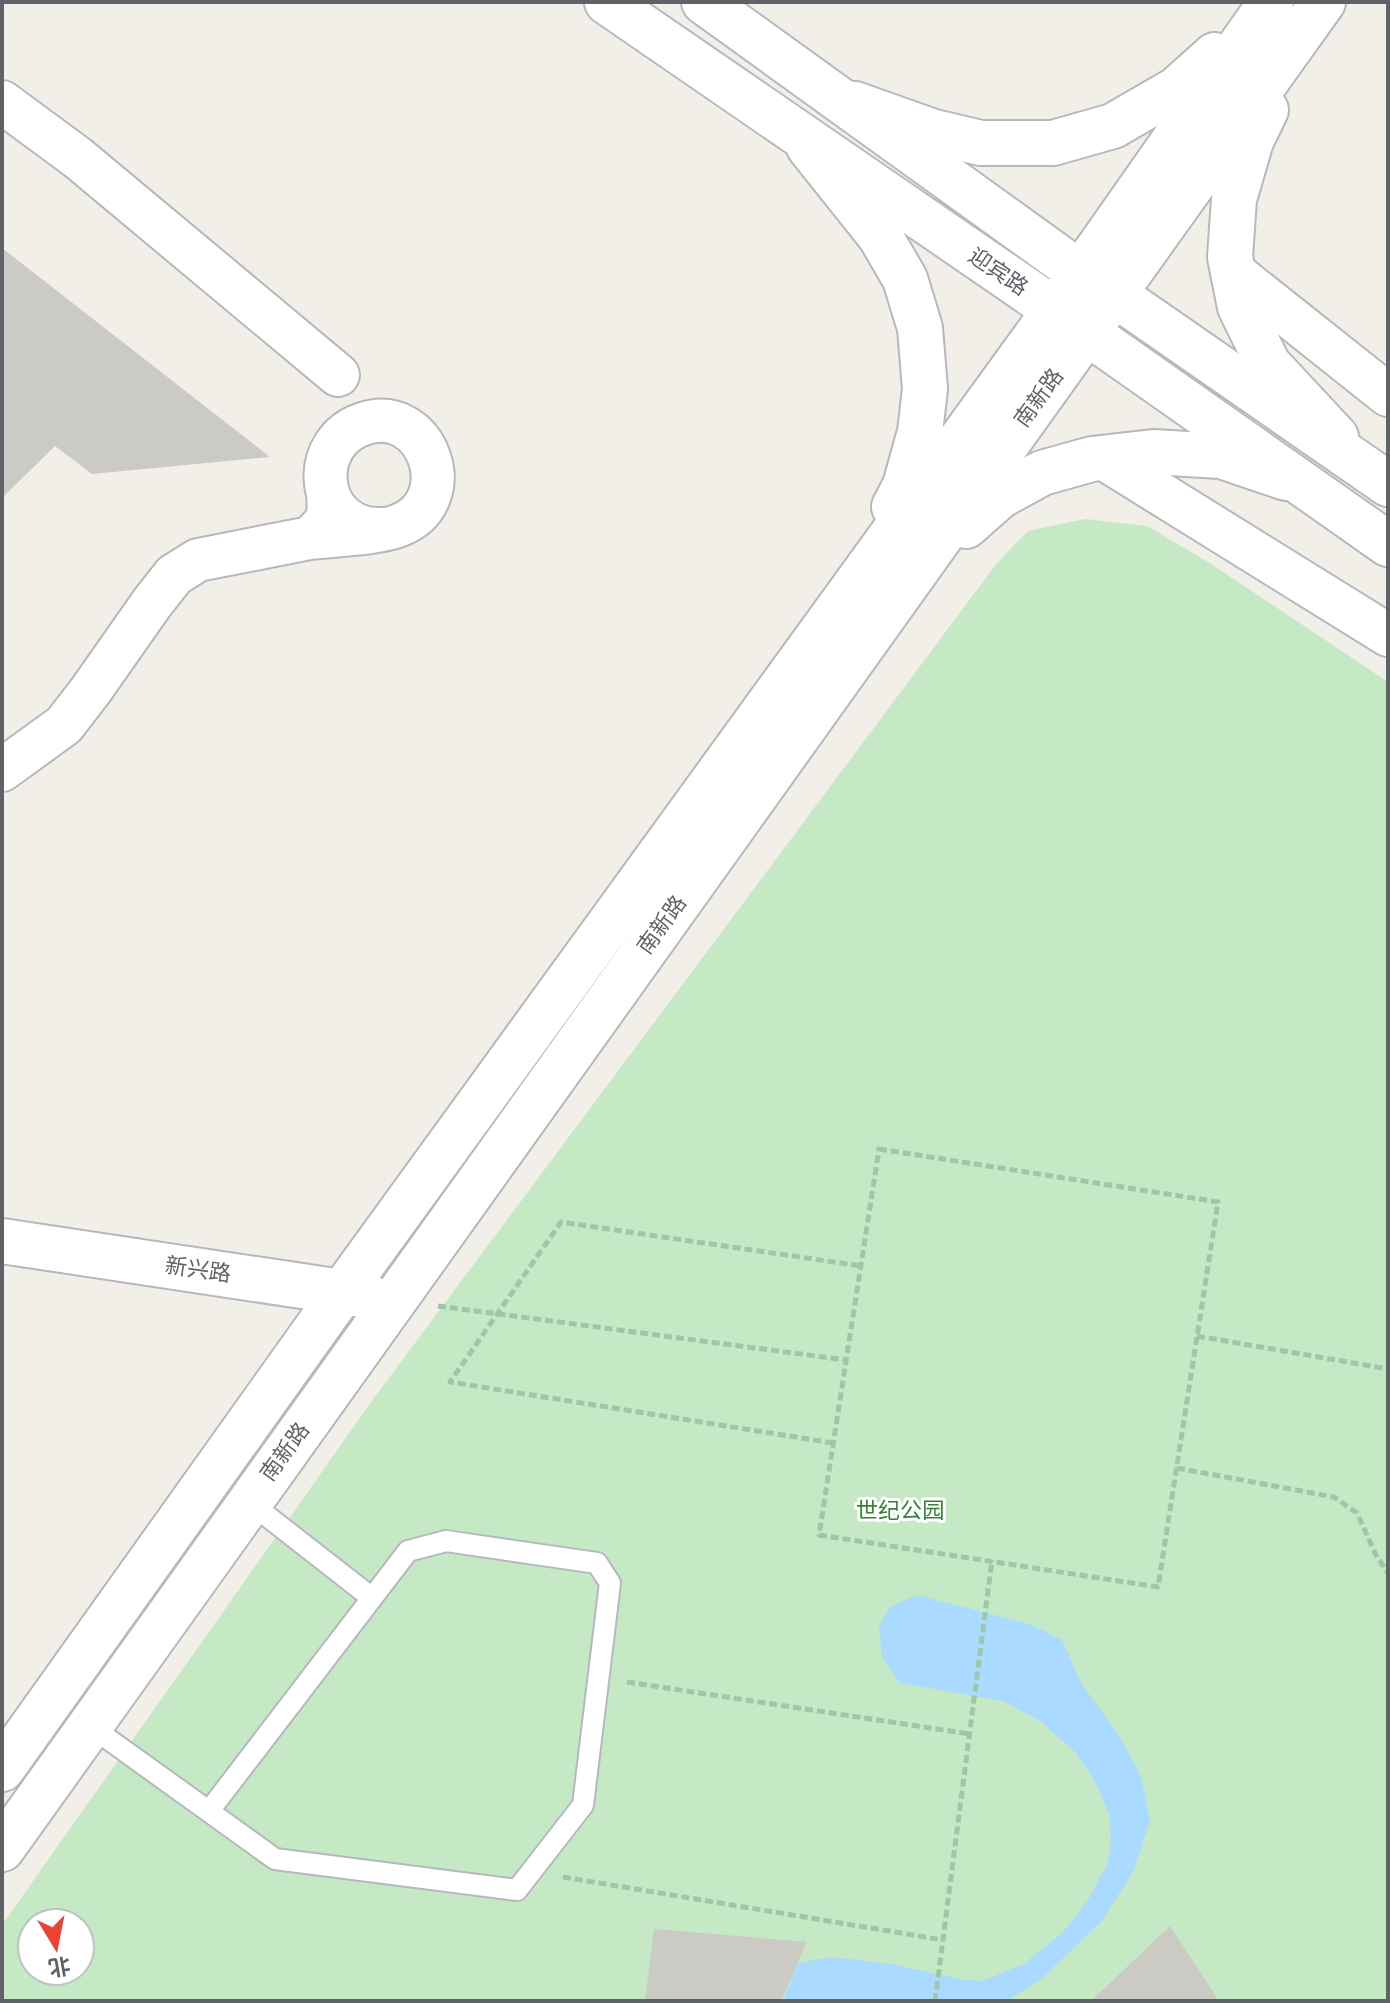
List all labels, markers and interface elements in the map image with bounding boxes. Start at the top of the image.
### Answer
street label: 迎宾路 [963,243,1033,301]
street label: 南新路 [1009,364,1069,432]
street label: 南新路 [632,891,692,959]
street label: 新兴路 [164,1253,232,1287]
street label: 南新路 [255,1418,315,1486]
park label: 世纪公园 [856,1498,944,1524]
north arrow [16,1907,96,1987]
text: 北 [46,1951,72,1980]

